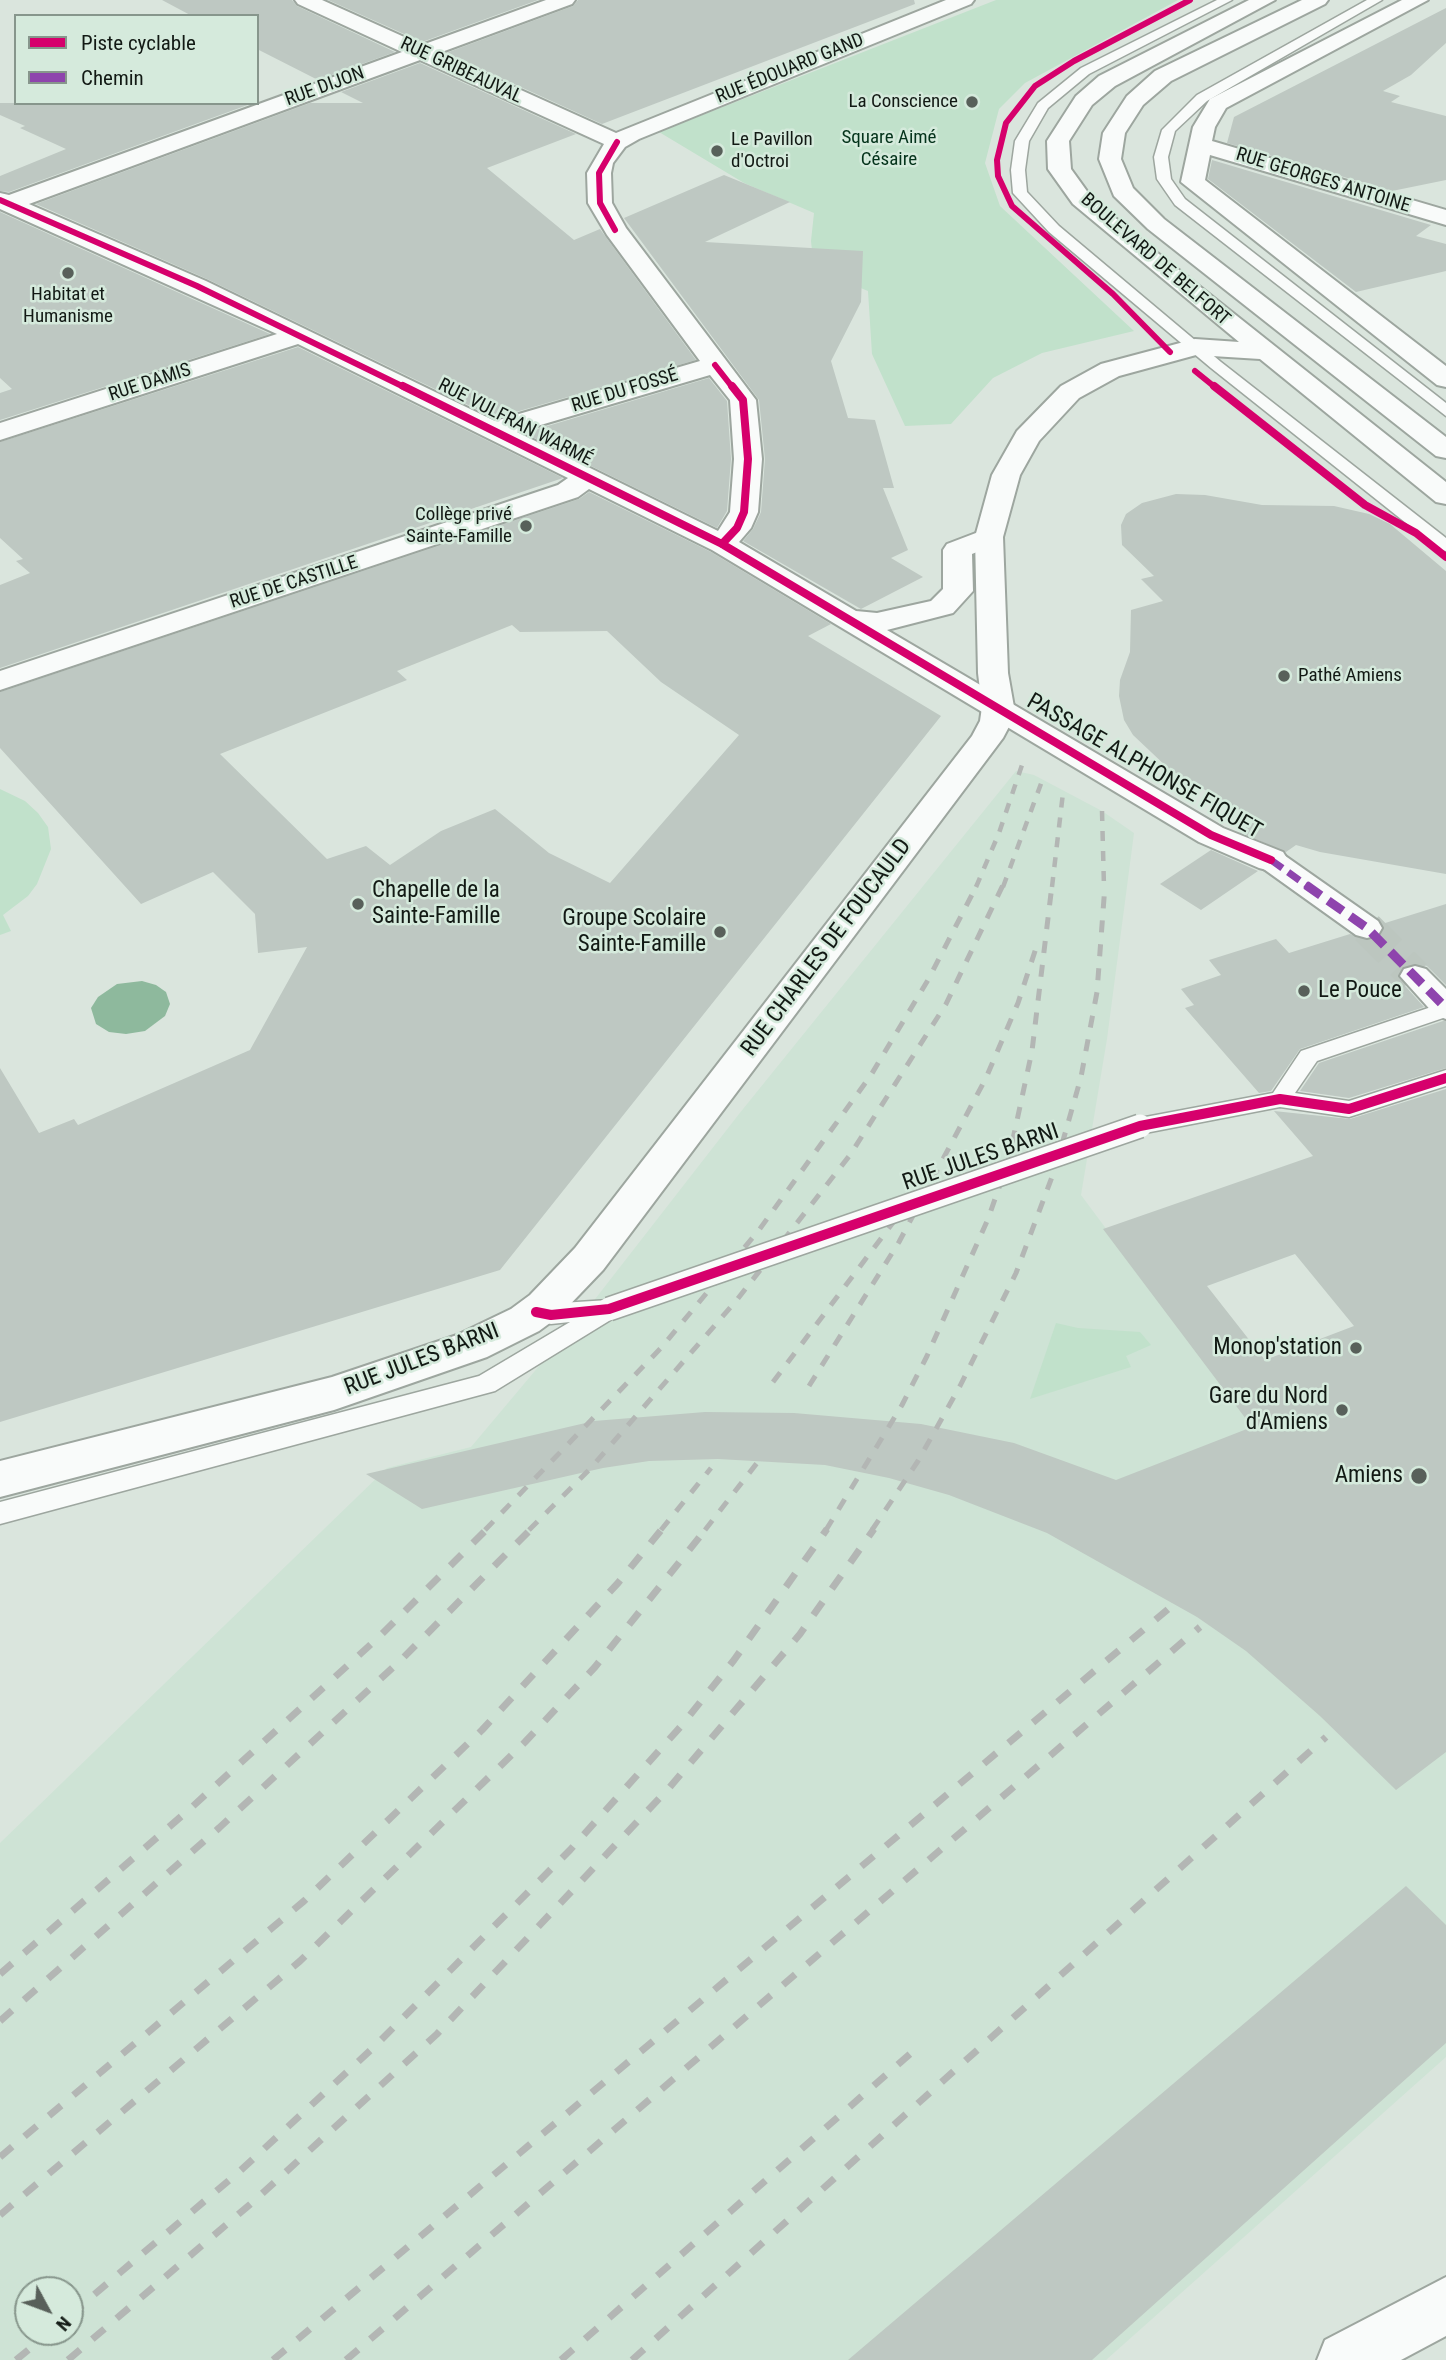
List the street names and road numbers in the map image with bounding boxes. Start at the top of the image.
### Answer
street label: RUE ÉDOUARD GAND [713,29,867,109]
street label: RUE GRIBEAUVAL [396,33,526,109]
street label: RUE DIJON [282,62,368,112]
street label: RUE GEORGES ANTOINE [1233,144,1413,218]
street label: BOULEVARD DE BELFORT [1076,189,1234,331]
street label: RUE DAMIS [106,359,194,407]
street label: RUE DU FOSSÉ [569,364,681,418]
street label: RUE VULFRAN WARMÉ [434,374,596,472]
street label: RUE DE CASTILLE [227,552,361,614]
street label: PASSAGE ALPHONSE FIQUET [1022,688,1266,846]
street label: RUE CHARLES DE FOUCAULD [736,834,918,1062]
street label: RUE JULES BARNI [899,1118,1063,1198]
street label: RUE JULES BARNI [341,1318,503,1402]

